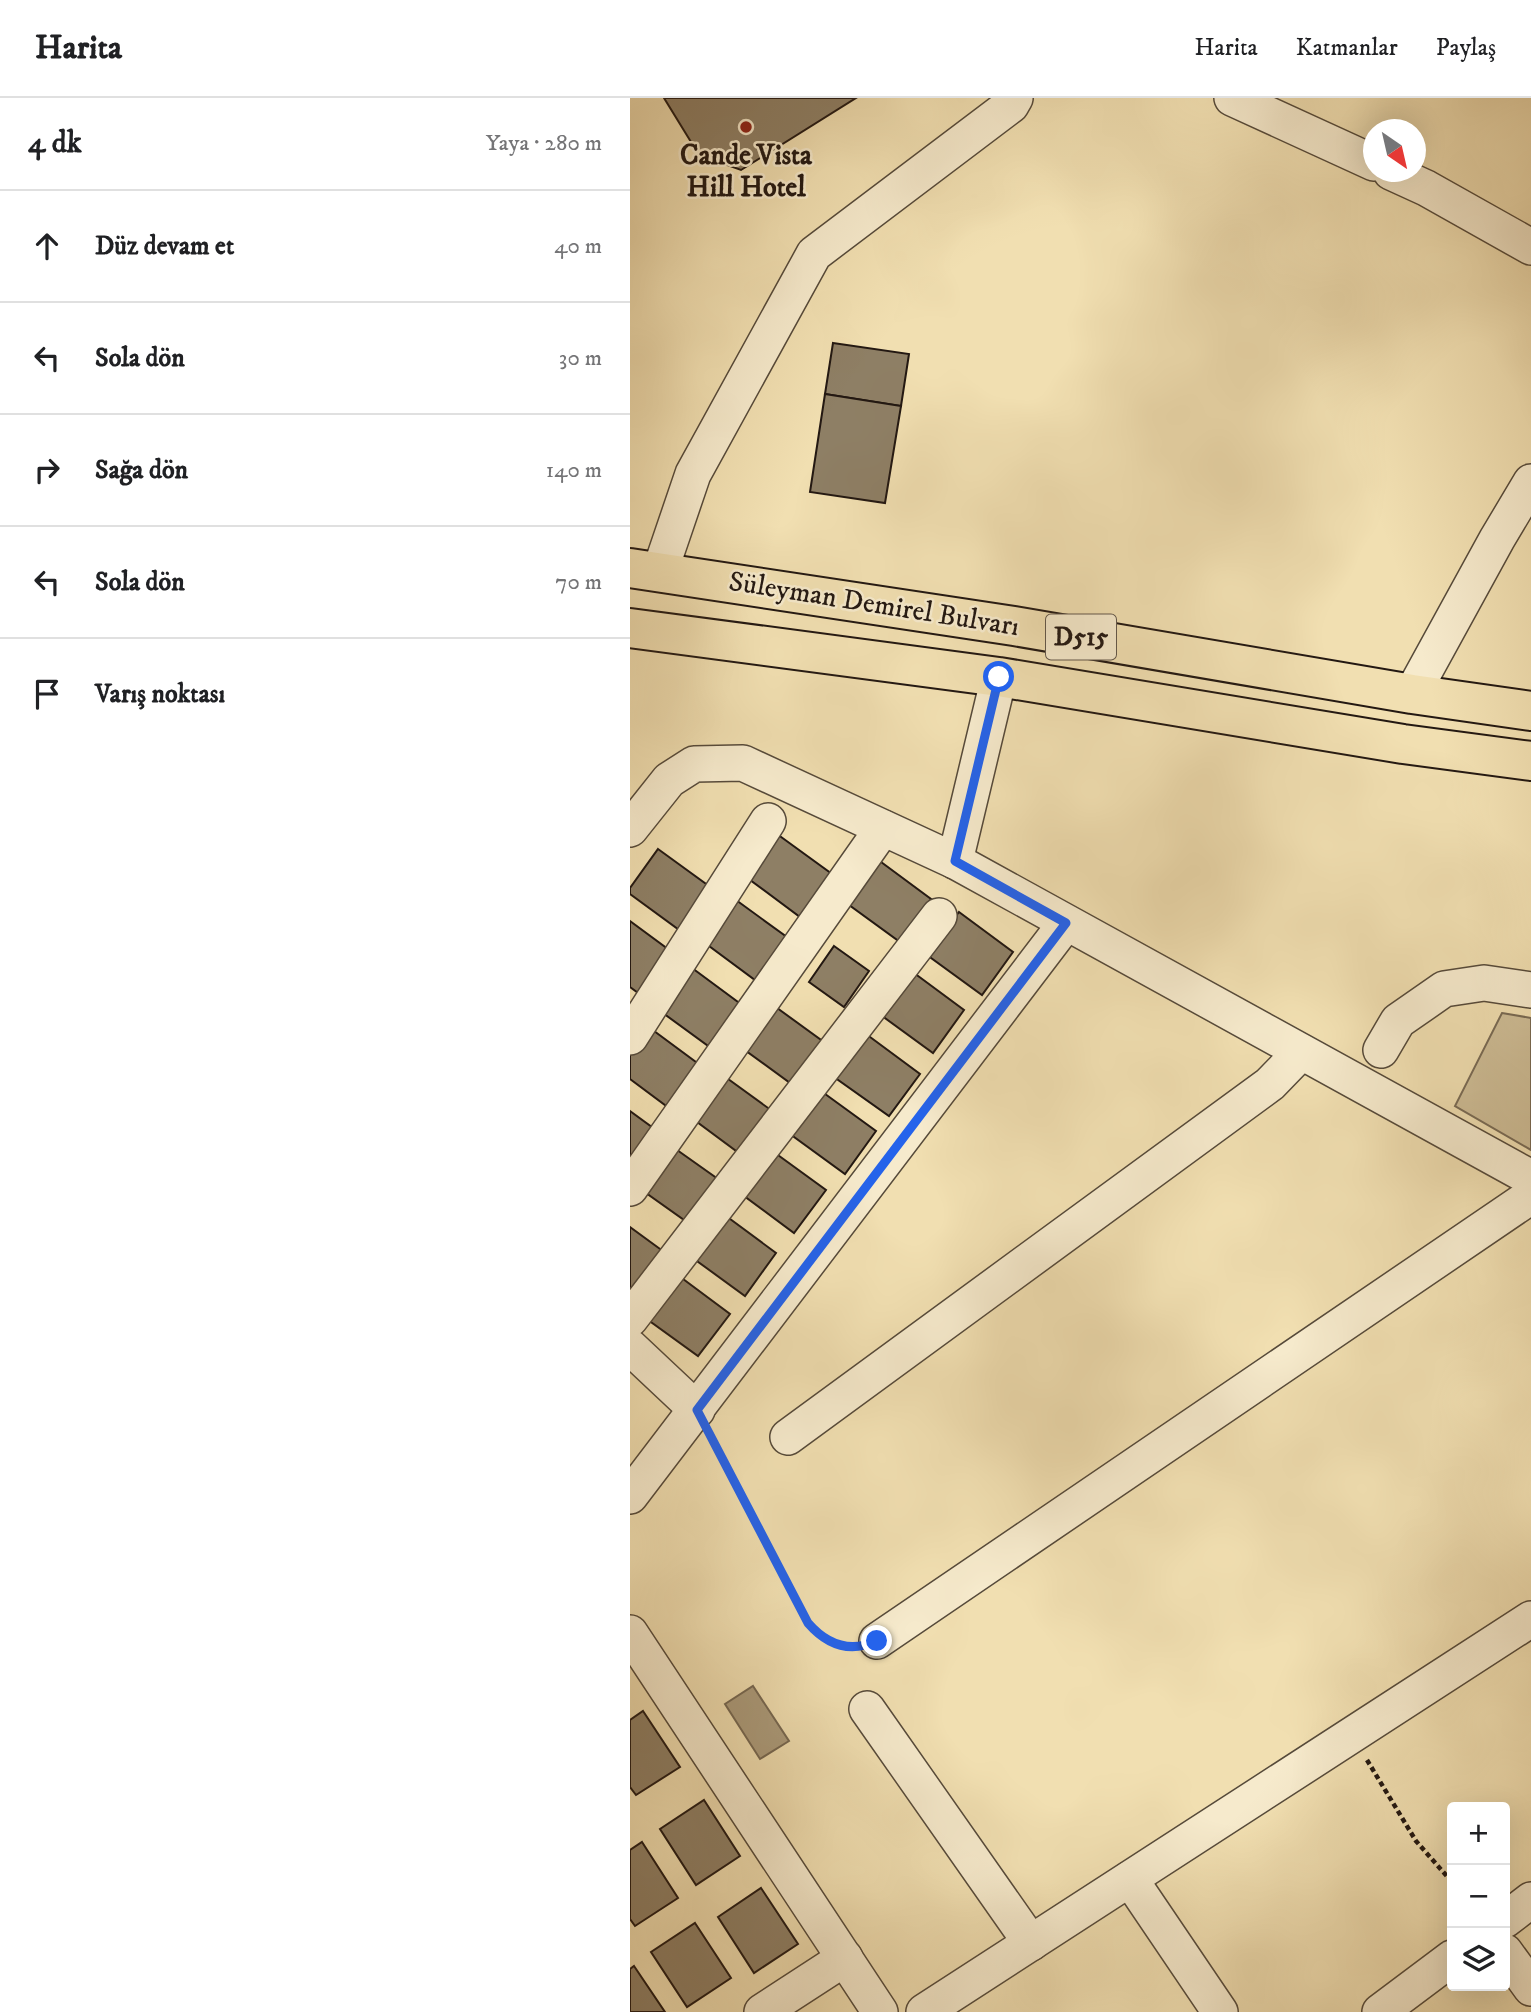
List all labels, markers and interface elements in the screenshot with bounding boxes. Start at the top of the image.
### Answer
text: Harita [35,28,122,69]
text: Harita [1194,33,1258,63]
text: Katmanlar [1296,33,1398,63]
text: Paylaş [1436,33,1496,63]
marker: Cande Vista Hill Hotel [738,119,754,135]
north arrow [1363,119,1426,182]
text: 4 dk [28,125,82,162]
text: Yaya · 280 m [486,129,602,158]
place label: Cande Vista Hill Hotel [680,138,813,205]
icon: ahead [28,227,66,265]
text: Düz devam et [95,230,234,263]
text: 40 m [554,232,602,261]
icon: left [28,339,66,377]
text: Sola dön [95,342,185,375]
text: 30 m [559,344,602,373]
icon: right [28,451,66,489]
text: Sağa dön [95,454,188,487]
text: 140 m [546,456,602,485]
icon: left [28,563,66,601]
street label: Süleyman Demirel Bulvarı [726,564,1022,644]
text: Sola dön [95,566,185,599]
text: 70 m [555,568,602,597]
road number: D515 [1046,614,1116,660]
route start [983,661,1014,692]
icon: arrive [28,675,66,713]
text: Varış noktası [95,678,225,711]
route end [861,1625,892,1656]
map controls [1447,1802,1510,1991]
button: + [1447,1802,1510,1865]
button: − [1447,1865,1510,1928]
button: layers [1447,1928,1510,1991]

